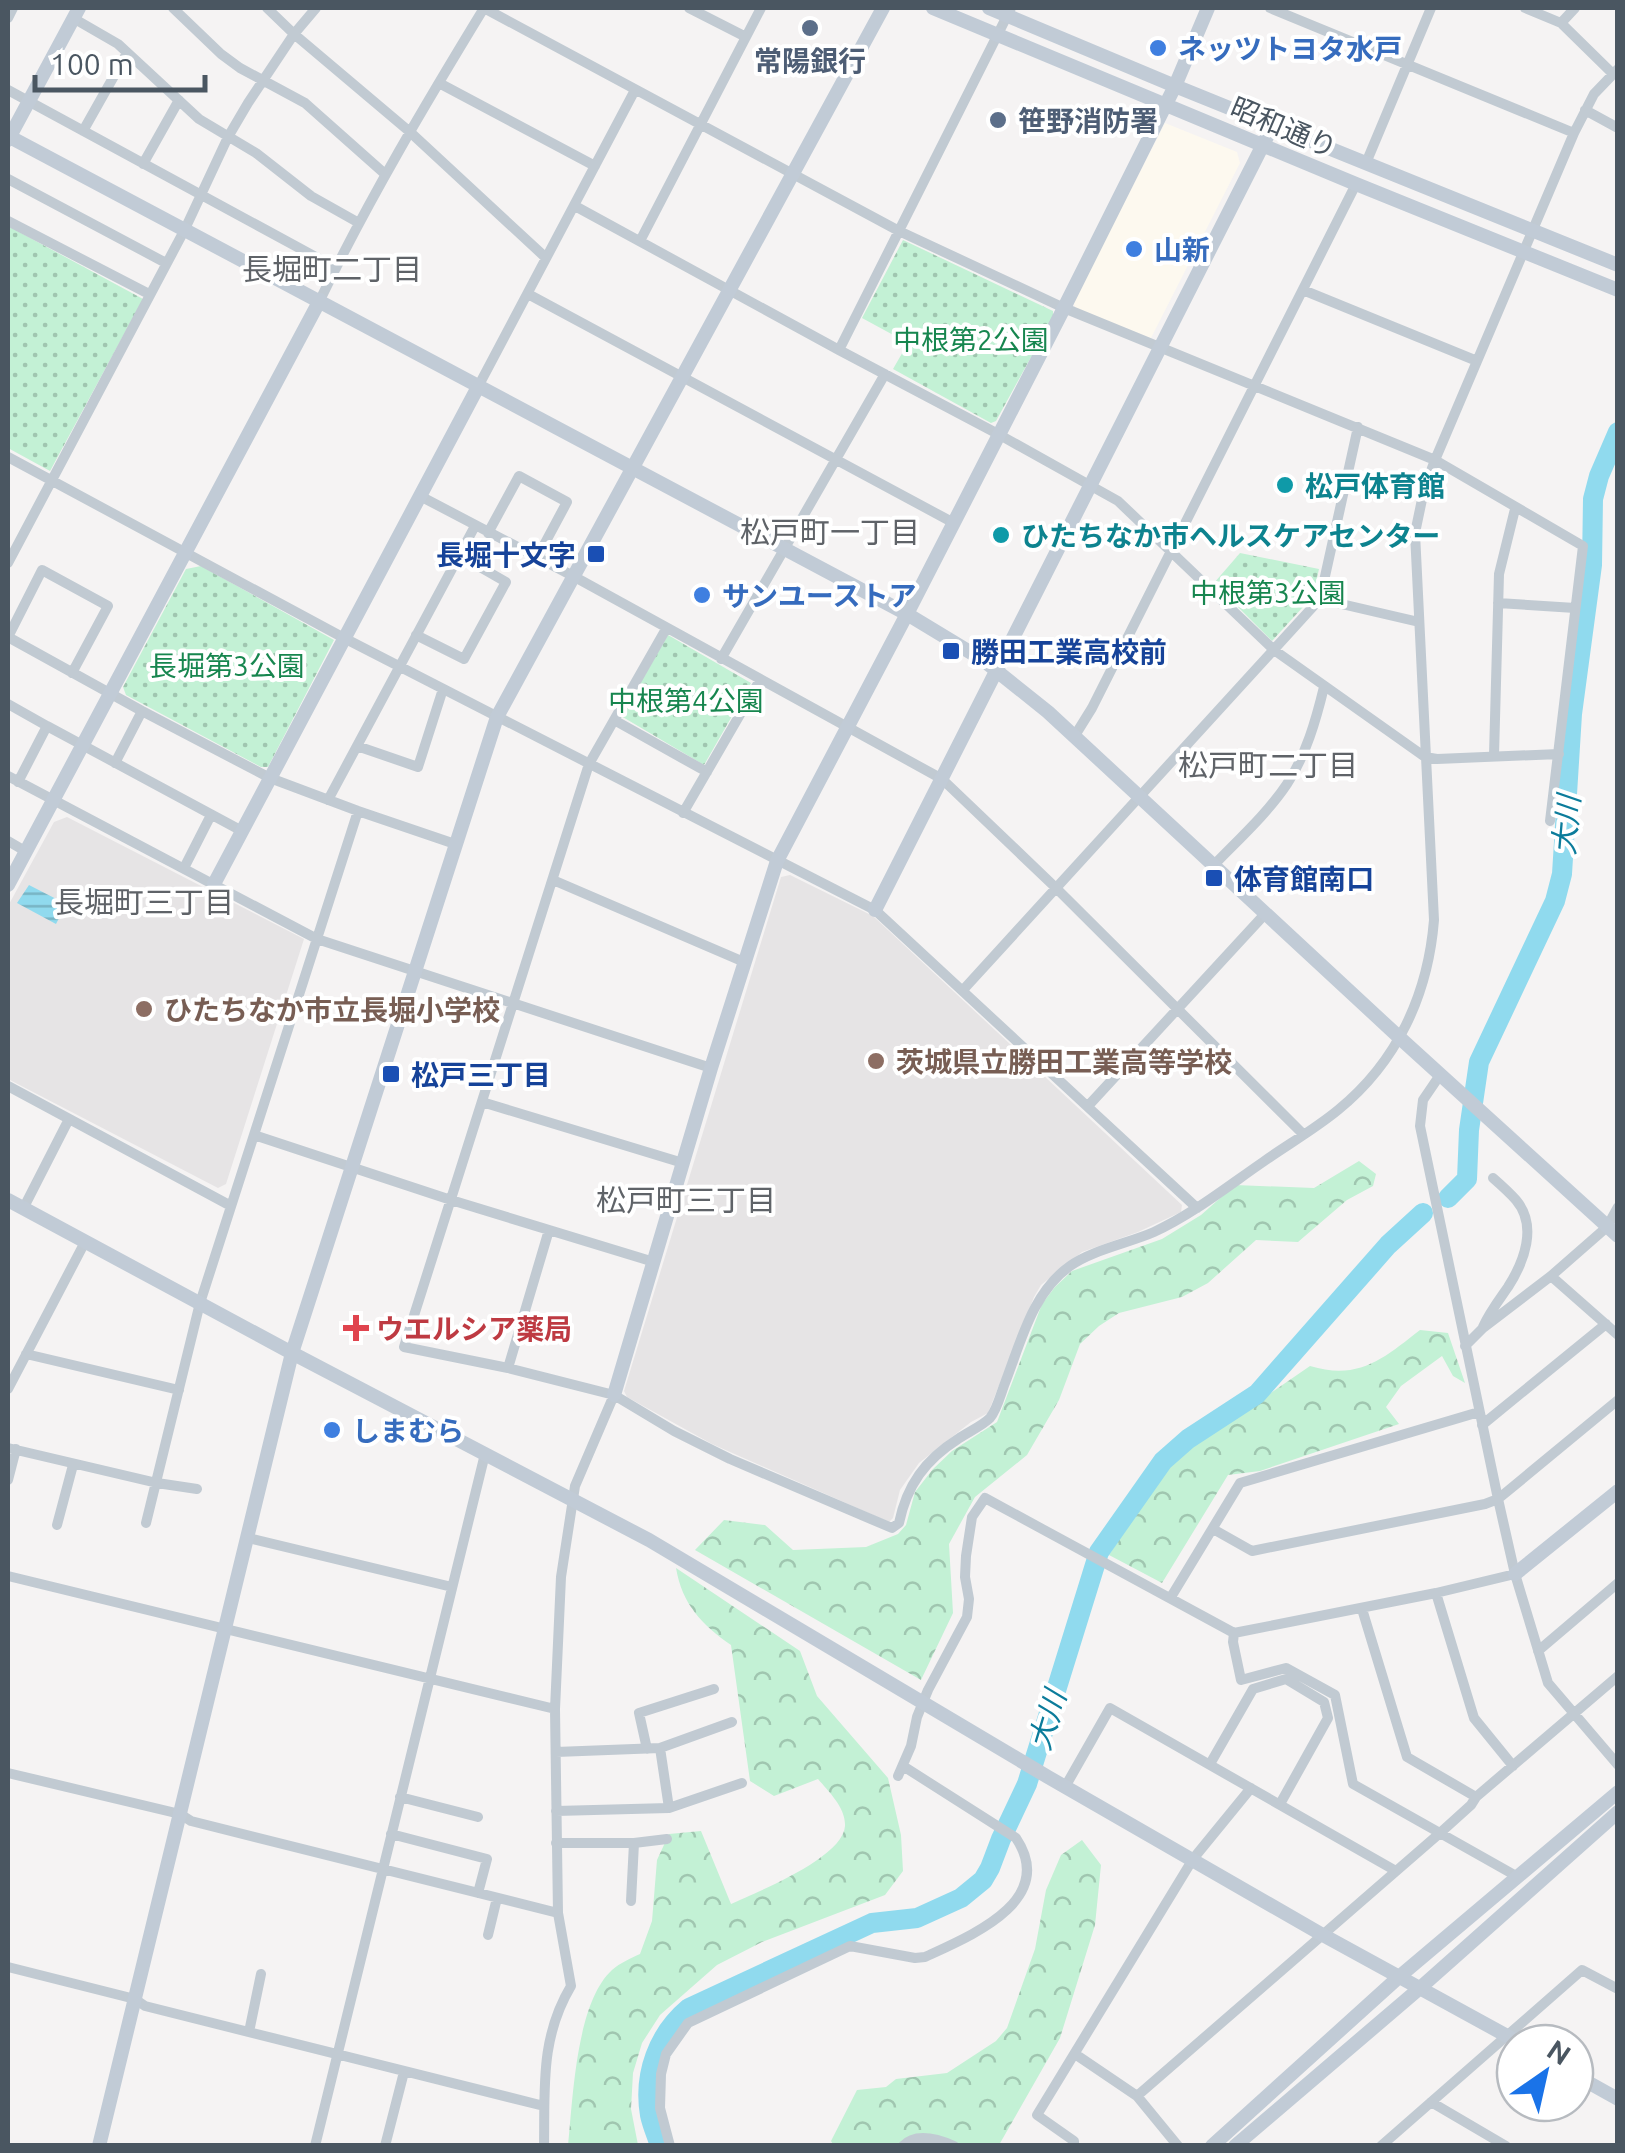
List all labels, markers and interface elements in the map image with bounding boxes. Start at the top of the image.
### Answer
marker: 常陽銀行 [799,17,821,39]
scale bar [35,30,205,92]
place label: ネッツトヨタ水戸 [1178,33,1402,64]
marker: ネッツトヨタ水戸 [1147,37,1169,59]
place label: 常陽銀行 [754,45,866,76]
text: 100 m [50,47,134,81]
street label: 昭和通り [1226,91,1342,163]
place label: 笹野消防署 [1018,105,1158,136]
marker: 笹野消防署 [987,109,1009,131]
place label: 山新 [1154,234,1210,265]
marker: 山新 [1123,238,1145,260]
district label: 長堀町二丁目 [242,252,422,286]
park label: 中根第2公園 [893,324,1049,355]
place label: 松戸体育館 [1305,470,1445,501]
marker: 松戸体育館 [1274,474,1296,496]
district label: 松戸町一丁目 [740,515,920,549]
place label: ひたちなか市ヘルスケアセンター [1021,520,1440,551]
marker: ひたちなか市ヘルスケアセンター [990,524,1012,546]
place label: 長堀十文字 [436,539,576,570]
marker: 長堀十文字 [585,543,607,565]
park label: 中根第3公園 [1190,577,1346,608]
place label: サンユーストア [722,580,917,611]
marker: サンユーストア [691,584,713,606]
place label: 勝田工業高校前 [971,636,1167,667]
marker: 勝田工業高校前 [940,640,962,662]
park label: 長堀第3公園 [149,650,305,681]
park label: 中根第4公園 [608,685,764,716]
district label: 松戸町二丁目 [1178,748,1358,782]
water label: 大川 [1546,791,1586,856]
place label: 体育館南口 [1234,863,1374,894]
marker: 体育館南口 [1203,867,1225,889]
district label: 長堀町三丁目 [54,885,234,919]
place label: ひたちなか市立長堀小学校 [164,994,500,1025]
marker: ひたちなか市立長堀小学校 [133,998,155,1020]
place label: 茨城県立勝田工業高等学校 [896,1046,1232,1077]
marker: 茨城県立勝田工業高等学校 [865,1050,887,1072]
place label: 松戸三丁目 [411,1059,551,1090]
marker: 松戸三丁目 [380,1063,402,1085]
district label: 松戸町三丁目 [596,1183,776,1217]
place label: ウエルシア薬局 [376,1313,572,1344]
marker: ウエルシア薬局 [345,1317,367,1339]
place label: しまむら [352,1415,464,1446]
marker: しまむら [321,1419,343,1441]
water label: 大川 [1022,1683,1073,1754]
north arrow [1495,2023,1595,2123]
text: N [1542,2033,1577,2071]

